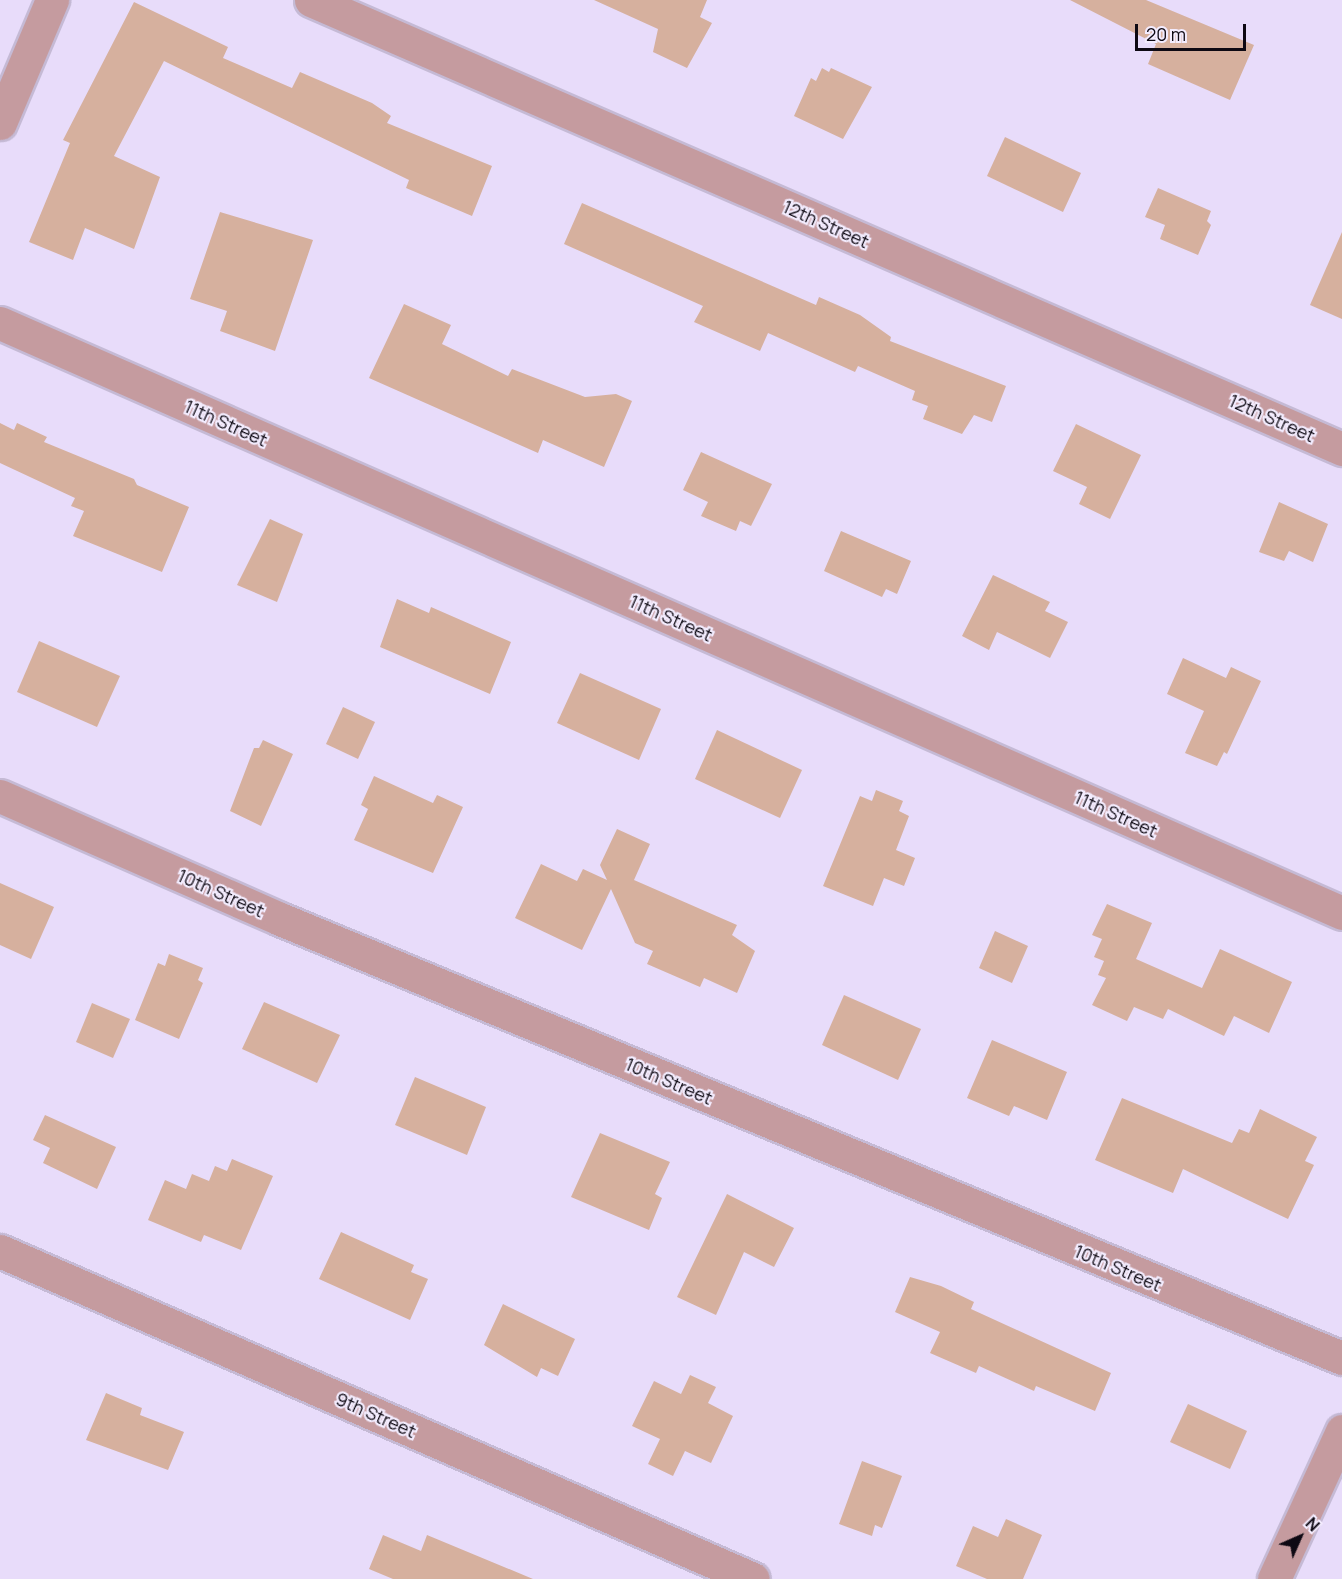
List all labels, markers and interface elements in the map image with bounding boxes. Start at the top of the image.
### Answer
scale bar [1138,12,1249,50]
text: 20 m [1146,22,1186,46]
street label: 12th Street [780,195,872,253]
street label: 12th Street [1226,389,1318,447]
street label: 11th Street [181,395,271,451]
street label: 11th Street [626,590,716,646]
street label: 11th Street [1071,786,1161,842]
street label: 10th Street [174,864,268,922]
street label: 10th Street [622,1053,716,1109]
street label: 10th Street [1071,1240,1165,1296]
street label: 9th Street [333,1388,419,1442]
north arrow [1270,1507,1330,1567]
text: N [1301,1512,1325,1536]

